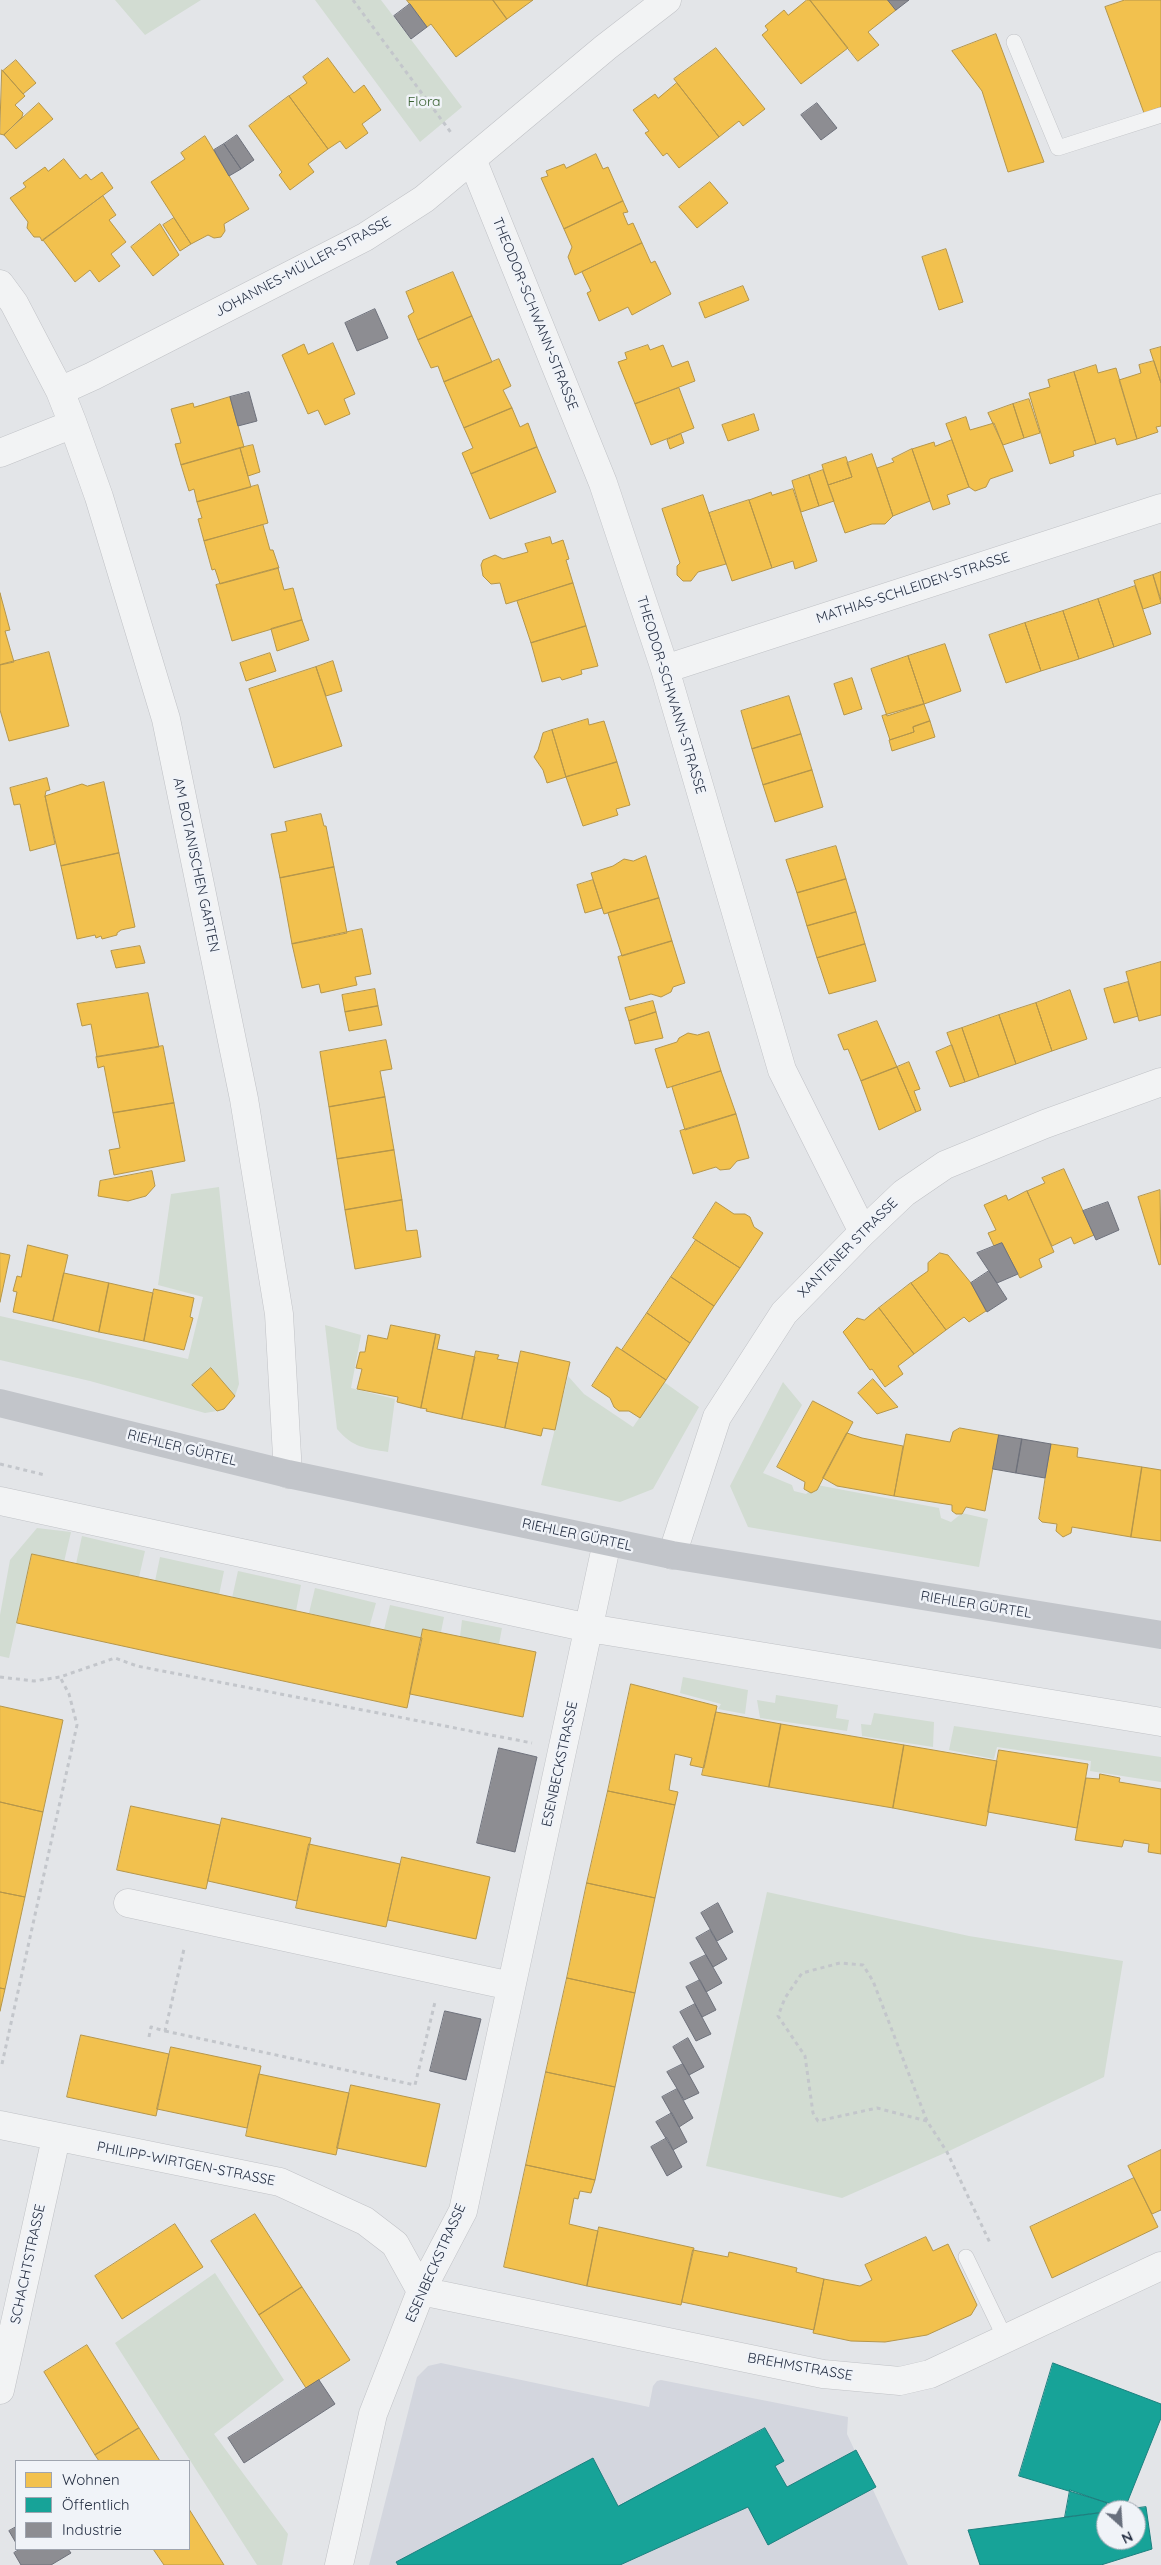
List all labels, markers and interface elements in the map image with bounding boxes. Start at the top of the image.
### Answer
park label: Flora [407,94,441,110]
street label: JOHANNES-MÜLLER-STRASSE [212,213,394,321]
street label: THEODOR-SCHWANN-STRASSE [489,215,581,413]
street label: MATHIAS-SCHLEIDEN-STRASSE [814,549,1012,627]
street label: THEODOR-SCHWANN-STRASSE [633,594,709,796]
street label: AM BOTANISCHEN GARTEN [169,776,223,954]
street label: XANTENER STRASSE [795,1195,901,1301]
street label: RIEHLER GÜRTEL [126,1426,238,1470]
street label: RIEHLER GÜRTEL [520,1515,634,1555]
street label: RIEHLER GÜRTEL [919,1588,1033,1622]
street label: ESENBECKSTRASSE [538,1700,582,1828]
street label: PHILIPP-WIRTGEN-STRASSE [95,2138,277,2190]
street label: ESENBECKSTRASSE [402,2201,470,2325]
street label: SCHACHTSTRASSE [7,2202,49,2326]
street label: BREHMSTRASSE [746,2349,854,2385]
legend [15,2460,190,2550]
text: Wohnen [62,2470,120,2489]
text: Öffentlich [62,2495,129,2514]
north arrow [1096,2500,1146,2550]
text: Industrie [62,2520,122,2539]
text: N [1119,2527,1136,2548]

